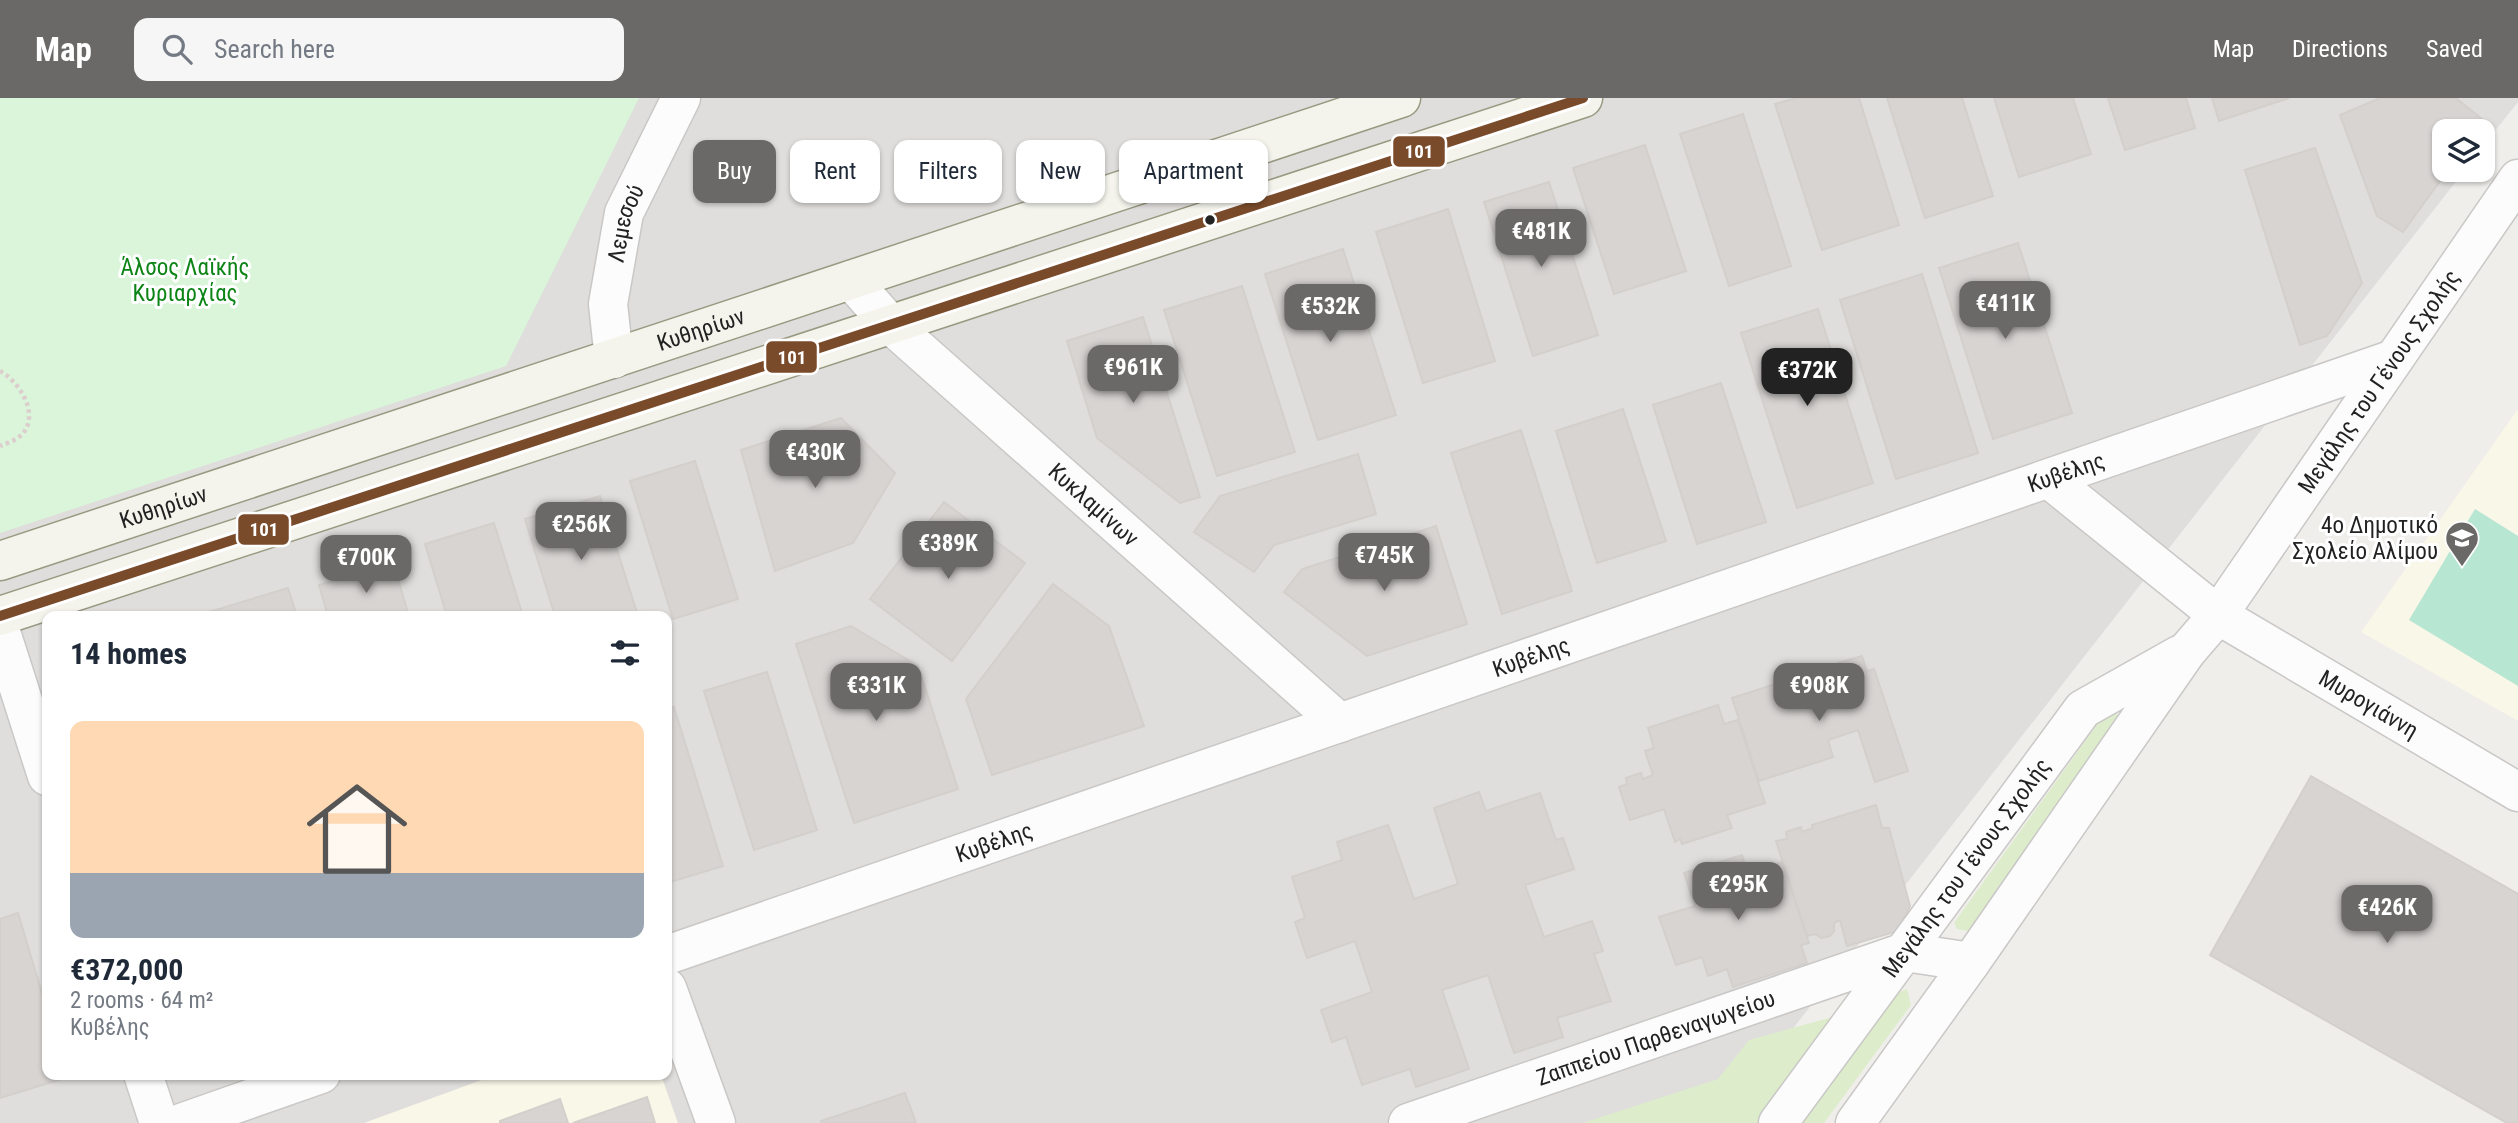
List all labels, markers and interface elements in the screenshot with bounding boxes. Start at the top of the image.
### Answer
search box [134,18,624,81]
text: Map [35,30,92,69]
icon: search [158,30,196,68]
text: Search here [214,34,335,64]
text: Map [2213,35,2254,63]
text: Directions [2292,35,2388,63]
text: Saved [2426,35,2483,63]
map controls [2432,119,2495,182]
button: layers [2432,119,2495,182]
line badge: 101 [1392,135,1446,168]
chip: Buy [693,140,776,203]
chip: Rent [790,140,880,203]
chip: Filters [894,140,1002,203]
chip: New [1016,140,1105,203]
chip: Apartment [1119,140,1268,203]
text: 101 [1405,140,1433,163]
street label: Λεμεσού [602,180,650,265]
pin: €481K [1492,209,1590,269]
unlabelled marker [1203,213,1217,227]
text: €481K [1511,218,1571,245]
park label: Άλσος Λαϊκής Κυριαρχίας [121,254,249,307]
street label: Μεγάλης του Γένους Σχολής [2292,265,2465,498]
pin: €411K [1956,282,2054,341]
pin: €532K [1281,285,1379,344]
text: €411K [1975,290,2035,317]
text: €532K [1300,293,1360,320]
street label: Κυθηρίων [653,302,748,356]
line badge: 101 [765,340,818,374]
pin: €961K [1084,345,1182,405]
text: 101 [778,346,806,369]
pin: €372K [1758,348,1856,408]
text: €961K [1103,354,1163,381]
text: €372K [1777,357,1837,384]
pin: €430K [766,430,864,490]
text: €430K [785,439,845,466]
street label: Κυβέλης [2024,446,2108,498]
street label: Κυκλαμίνων [1043,457,1144,552]
street label: Κυθηρίων [116,480,211,534]
pin: €256K [532,503,630,562]
text: €256K [551,511,611,538]
place label: 4ο Δημοτικό Σχολείο Αλίμου [2292,512,2438,565]
line badge: 101 [237,513,290,546]
text: 101 [250,518,278,541]
school or university icon: 4ο Δημοτικό Σχολείο Αλίμου [2443,519,2481,568]
pin: €389K [899,522,997,581]
text: €389K [918,530,978,557]
pin: €745K [1335,533,1433,593]
pin: €700K [317,536,415,595]
text: €745K [1354,542,1414,569]
text: €700K [336,544,396,571]
street label: Κυβέλης [1489,631,1573,683]
icon: filters [606,634,644,672]
text: 14 homes [70,636,187,671]
pin: €331K [827,664,925,723]
pin: €908K [1770,664,1868,723]
street label: Μυρογιάννη [2314,664,2423,744]
text: €331K [846,672,906,699]
text: €908K [1789,672,1849,699]
street label: Μεγάλης του Γένους Σχολής [1876,753,2056,983]
icon: home [294,766,420,892]
street label: Κυβέλης [952,816,1036,868]
pin: €295K [1689,862,1787,922]
text: €295K [1708,871,1768,898]
pin: €426K [2338,886,2436,945]
text: €426K [2357,894,2417,921]
text: €372,000 [70,952,183,987]
street label: Ζαππείου Παρθεναγωγείου [1533,984,1779,1091]
text: 2 rooms · 64 m² [70,987,213,1014]
text: Κυβέλης [70,1014,150,1041]

